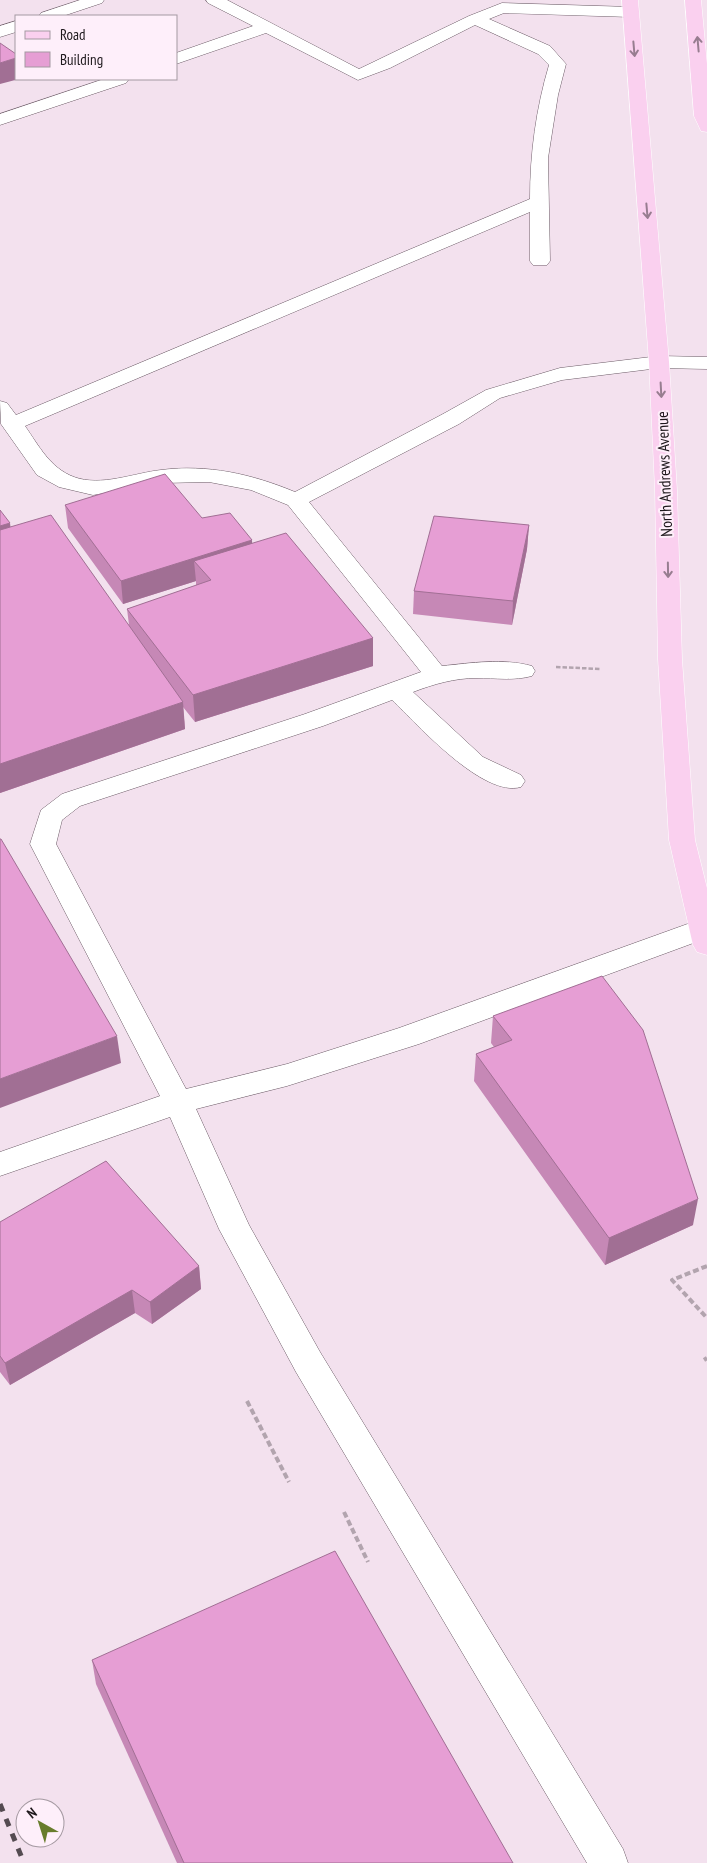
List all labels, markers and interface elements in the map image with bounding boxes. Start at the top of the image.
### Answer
legend [15,15,178,80]
text: Road [60,25,86,44]
one-way arrow [693,36,702,52]
one-way arrow [629,40,638,56]
text: Building [60,50,103,69]
one-way arrow [642,202,652,218]
one-way arrow [656,382,665,398]
street label: North Andrews Avenue [652,411,676,537]
one-way arrow [663,562,673,578]
north arrow [15,1798,65,1848]
text: N [23,1804,40,1822]

